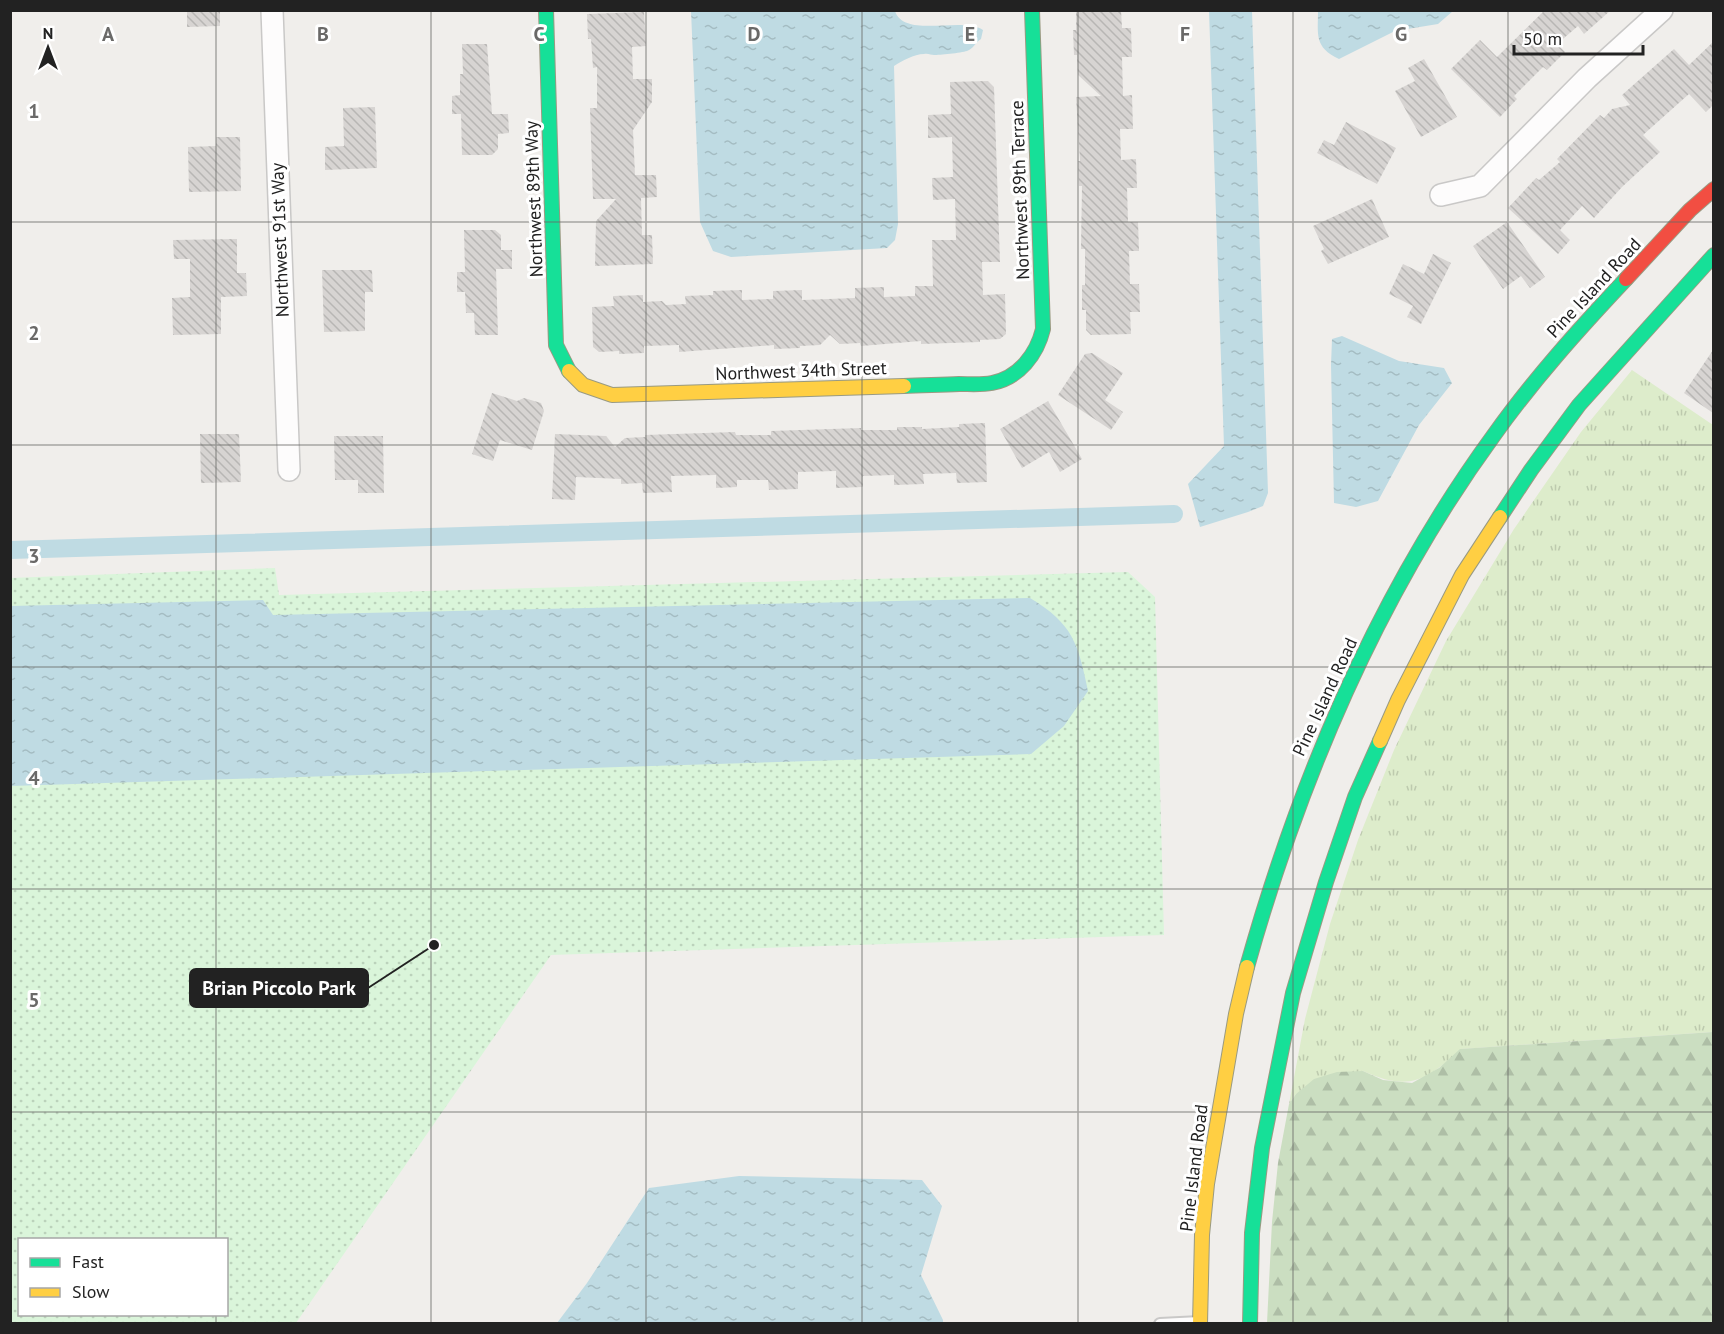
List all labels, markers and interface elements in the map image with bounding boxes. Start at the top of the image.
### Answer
north arrow [18,18,78,78]
scale bar [1514,18,1643,56]
text: A [102,21,115,47]
text: B [317,21,329,47]
text: C [533,21,545,47]
text: D [748,21,761,47]
text: E [965,21,975,47]
text: F [1180,21,1190,47]
text: G [1395,21,1407,47]
text: N [43,23,53,43]
text: 50 m [1523,27,1562,50]
text: 1 [28,98,40,124]
street label: Northwest 89th Terrace [1005,100,1034,280]
street label: Northwest 89th Way [519,120,548,278]
street label: Northwest 91st Way [265,162,294,318]
street label: Pine Island Road [1542,233,1646,342]
text: 2 [28,320,40,346]
street label: Northwest 34th Street [715,356,887,385]
text: 3 [28,543,40,569]
street label: Pine Island Road [1287,634,1362,760]
text: 4 [28,765,40,791]
callout: Brian Piccolo Park [190,969,368,1007]
text: Brian Piccolo Park [202,975,356,1001]
text: 5 [28,987,40,1013]
street label: Pine Island Road [1174,1103,1213,1233]
legend [18,1238,228,1316]
text: Fast [72,1250,104,1273]
text: Slow [72,1280,110,1303]

